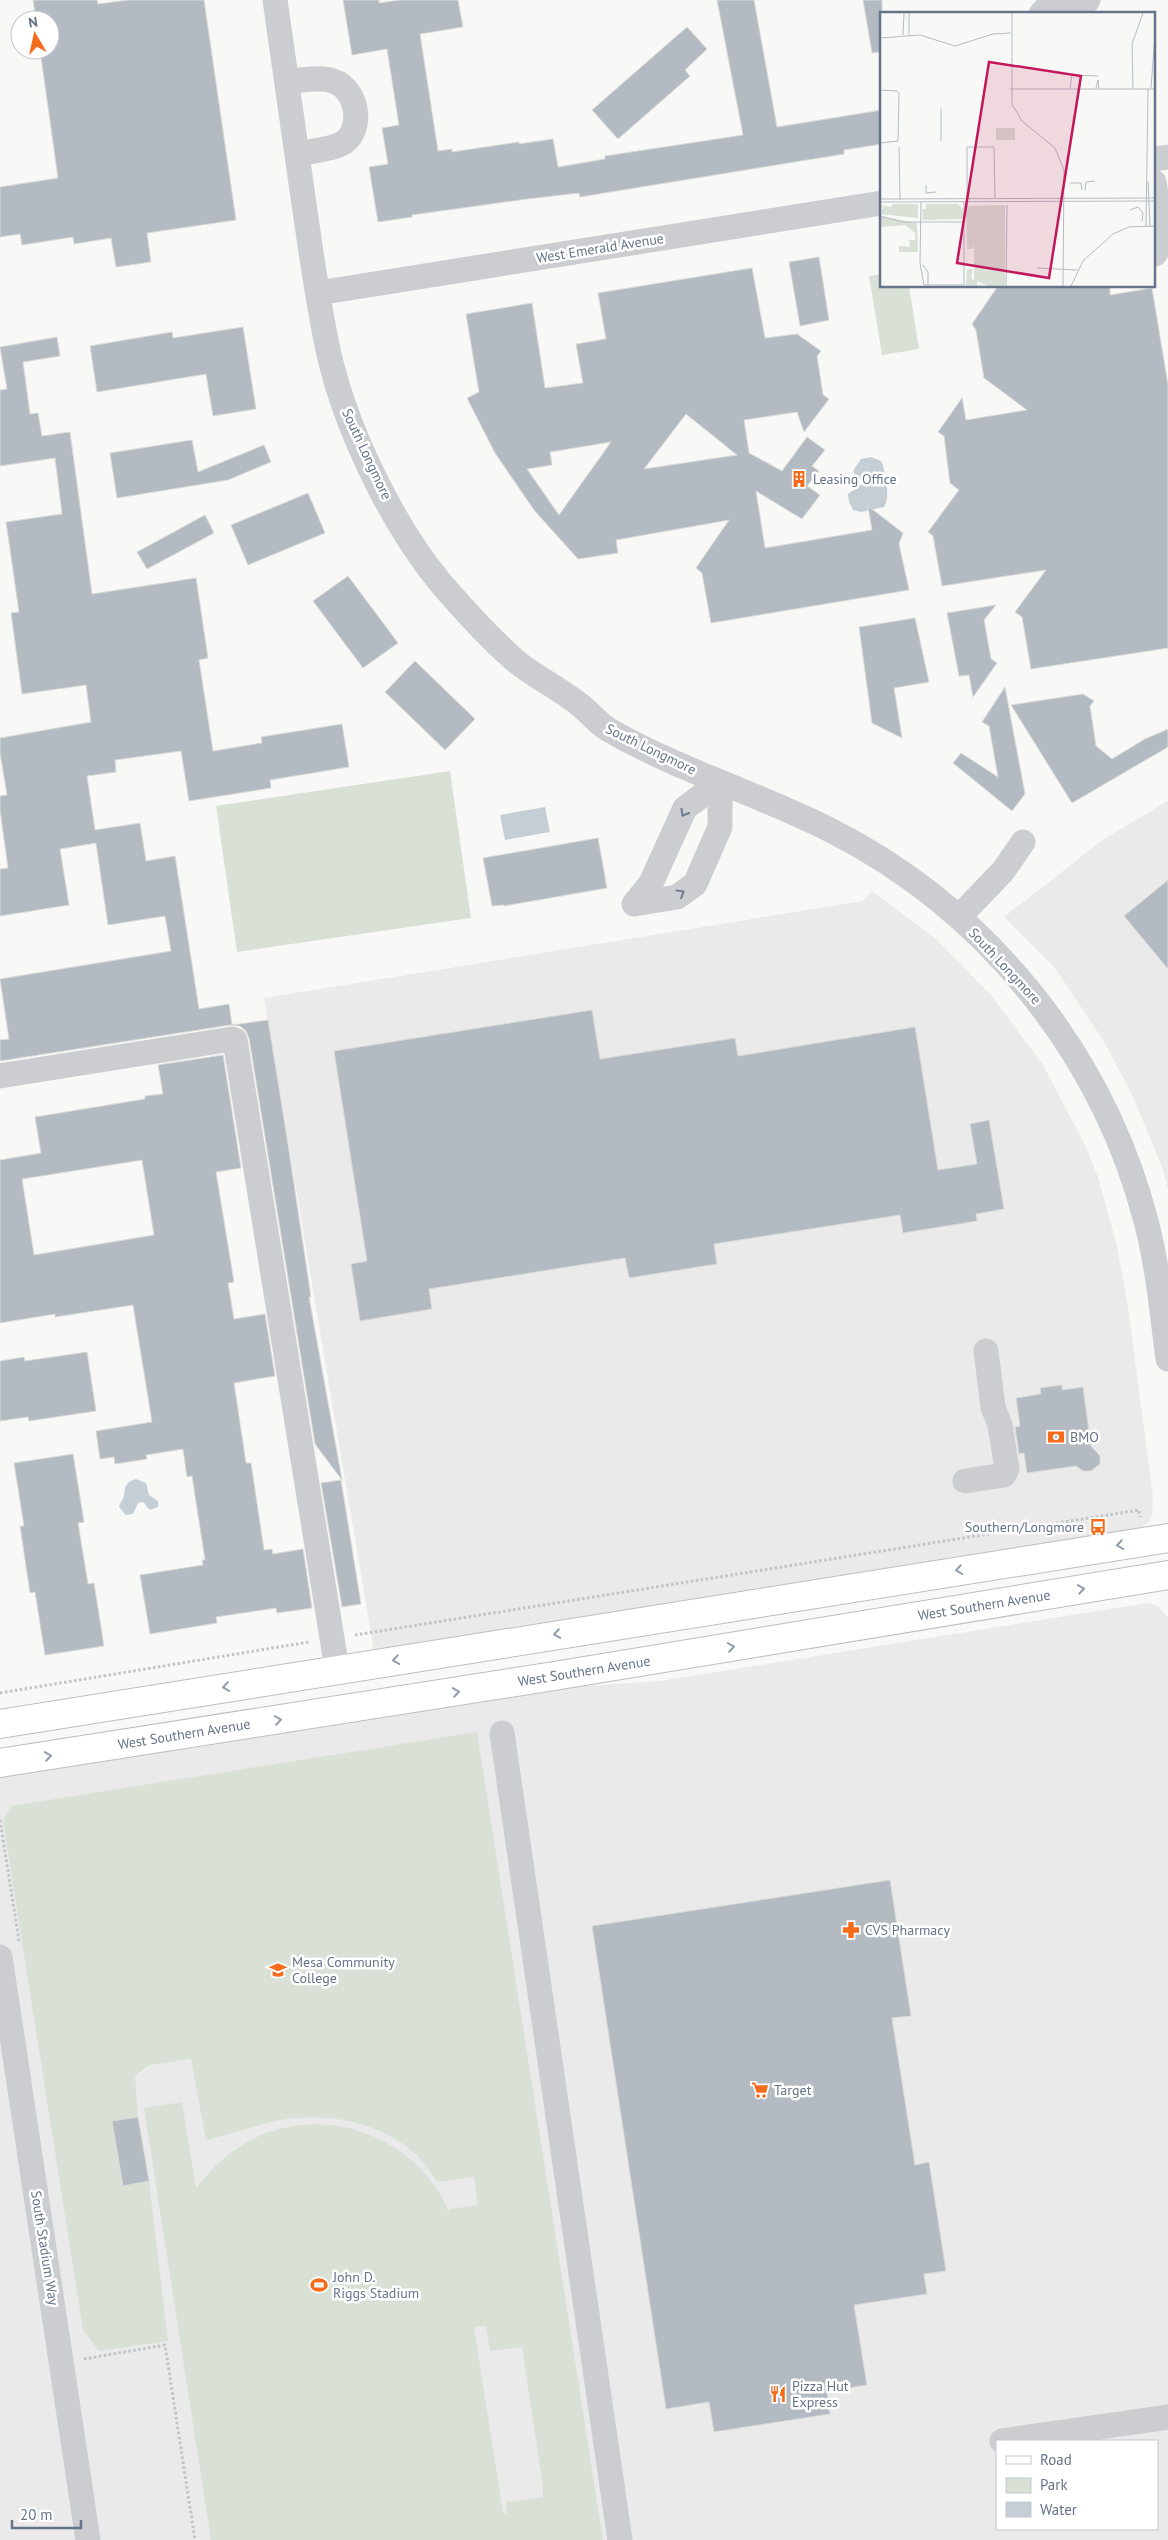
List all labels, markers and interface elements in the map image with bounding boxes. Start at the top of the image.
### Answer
north arrow [10,10,60,60]
inset map [880,12,1156,288]
text: N [27,13,39,32]
street label: West Emerald Avenue [535,229,665,267]
street label: South Longmore [338,406,396,502]
building icon: Leasing Office [789,469,809,489]
place label: Leasing Office [813,470,897,488]
street label: South Longmore [603,719,699,779]
one-way arrow [680,808,690,817]
one-way arrow [675,889,684,899]
street label: South Longmore [965,924,1045,1008]
bank icon: BMO [1046,1427,1066,1447]
place label: BMO [1070,1428,1099,1446]
bus stop icon: Southern/Longmore [1088,1517,1108,1537]
place label: Southern/Longmore [965,1518,1084,1536]
one-way arrow [1115,1540,1124,1550]
one-way arrow [955,1565,964,1575]
one-way arrow [1077,1585,1086,1595]
street label: West Southern Avenue [916,1586,1052,1624]
one-way arrow [552,1629,561,1639]
one-way arrow [727,1643,735,1653]
street label: West Southern Avenue [516,1652,652,1690]
one-way arrow [392,1654,401,1664]
one-way arrow [222,1682,230,1692]
one-way arrow [451,1687,460,1697]
street label: West Southern Avenue [116,1715,252,1753]
one-way arrow [273,1715,282,1725]
one-way arrow [44,1751,53,1761]
pharmacy icon: CVS Pharmacy [841,1920,861,1940]
place label: CVS Pharmacy [865,1921,950,1939]
place label: Mesa Community College [292,1953,395,1987]
school or university icon: Mesa Community College [268,1960,288,1980]
supermarket icon: Target [750,2080,770,2100]
place label: Target [774,2081,812,2099]
street label: South Stadium Way [27,2189,63,2307]
place label: John D. Riggs Stadium [332,2268,419,2302]
sports icon: John D. Riggs Stadium [309,2275,329,2295]
place label: Pizza Hut Express [792,2377,849,2411]
restaurant icon: Pizza Hut Express [768,2384,788,2404]
legend [996,2440,1158,2530]
text: Road [1040,2450,1072,2469]
text: Park [1040,2475,1068,2494]
scale bar [12,2498,81,2530]
text: Water [1040,2500,1077,2519]
text: 20 m [20,2505,53,2524]

